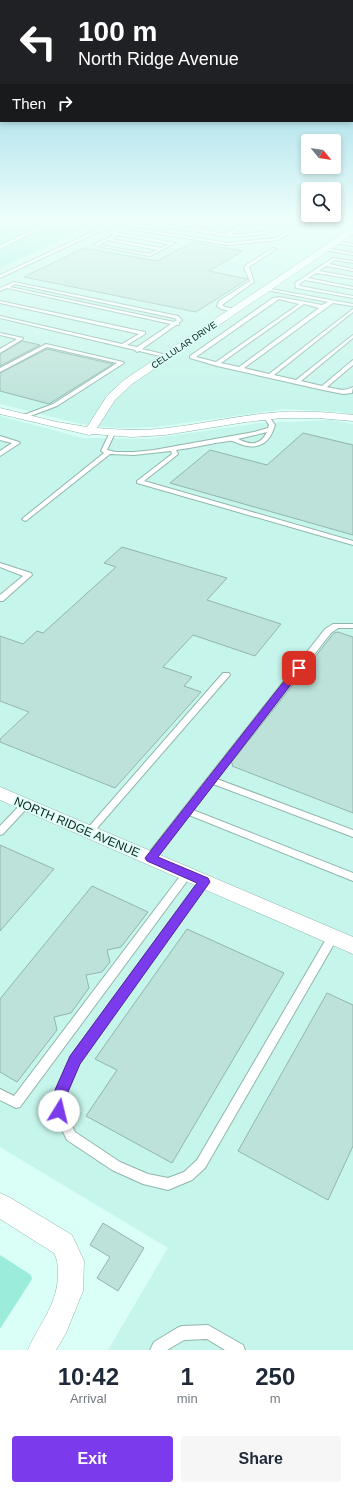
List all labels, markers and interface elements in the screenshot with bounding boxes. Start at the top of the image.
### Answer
icon: left [12,16,64,68]
text: 100 m [78,16,157,47]
text: North Ridge Avenue [78,49,239,69]
icon: right [54,92,76,114]
text: Then [12,95,46,112]
north arrow [301,134,341,174]
map controls [301,134,341,222]
button: search [301,182,341,222]
street label: CELLULAR DRIVE [149,319,219,371]
pin [282,651,316,685]
icon: arrive [288,657,310,679]
street label: NORTH RIDGE AVENUE [12,794,142,860]
position arrow [38,1090,80,1132]
text: 10:42 [58,1363,119,1390]
text: 1 [180,1363,194,1390]
text: 250 [255,1363,295,1390]
text: Arrival [70,1391,107,1406]
text: min [177,1391,198,1406]
text: m [270,1391,281,1406]
button: Exit [12,1436,173,1482]
button: Share [181,1436,341,1482]

